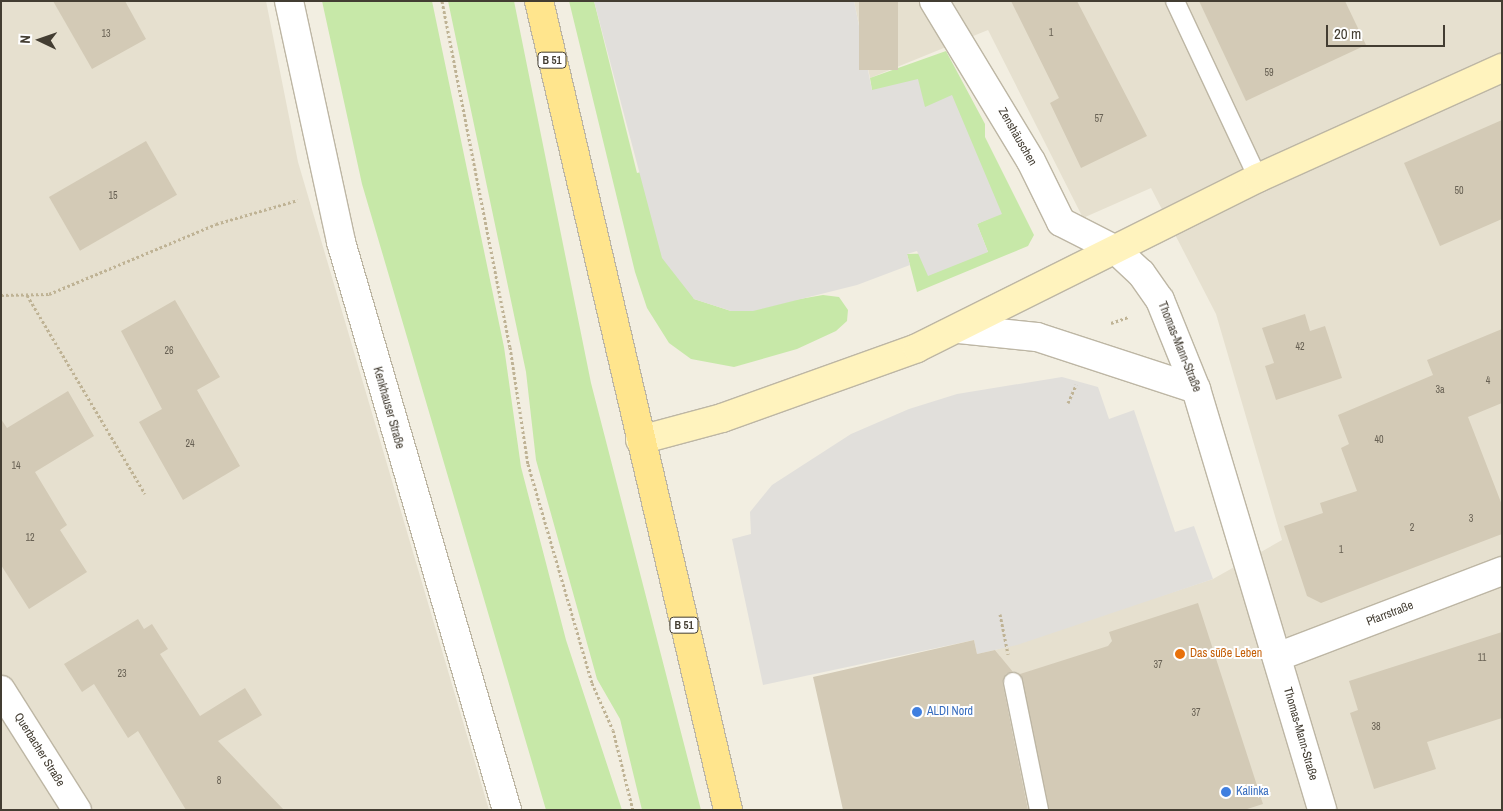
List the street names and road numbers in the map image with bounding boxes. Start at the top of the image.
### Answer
road number: B 51 [537,52,567,68]
street label: Zenshäuschen [995,105,1039,169]
street label: Thomas-Mann-Straße [1154,300,1204,394]
street label: Kenkhauser Straße [369,365,407,451]
street label: Pfarrstraße [1364,598,1416,630]
road number: B 51 [669,616,699,634]
street label: Thomas-Mann-Straße [1280,686,1320,782]
street label: Querbacher Straße [11,710,67,790]

